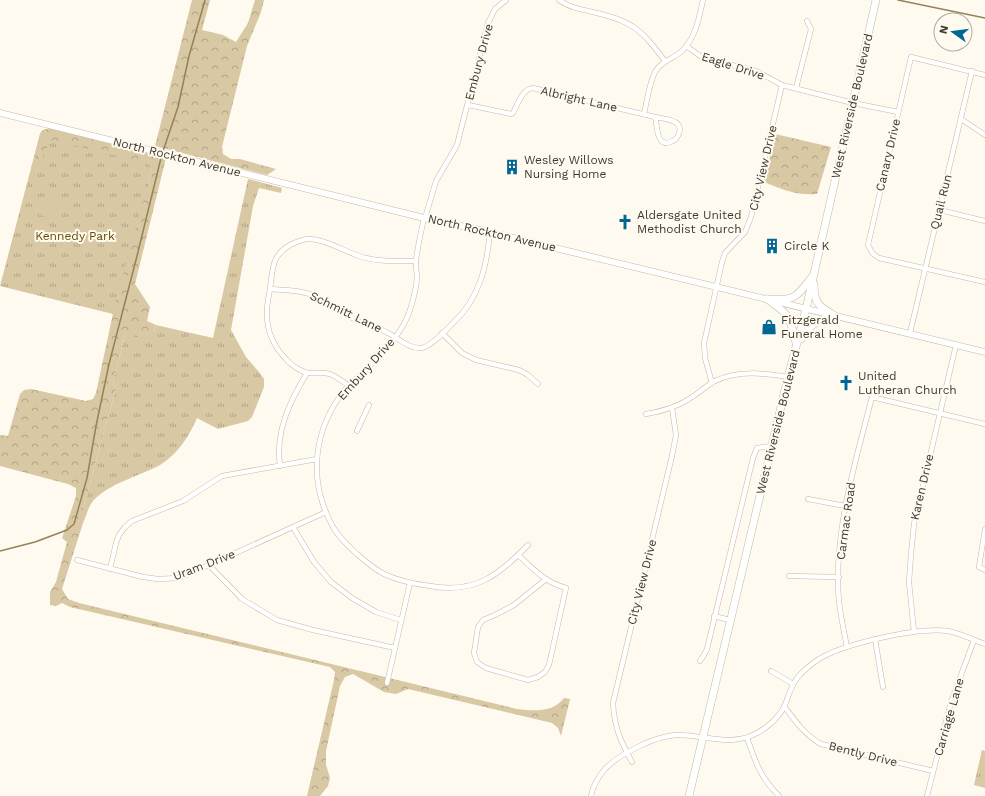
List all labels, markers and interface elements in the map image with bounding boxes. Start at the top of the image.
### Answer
north arrow [933,12,973,52]
street label: Embury Drive [462,22,496,102]
text: N [936,24,951,35]
street label: West Riverside Boulevard [828,32,876,180]
street label: Eagle Drive [700,49,766,83]
street label: Albright Lane [539,83,619,115]
street label: Canary Drive [873,117,903,193]
street label: City View Drive [746,124,780,212]
street label: North Rockton Avenue [112,134,242,180]
place label: Wesley Willows Nursing Home [524,153,614,181]
building icon: Wesley Willows Nursing Home [503,158,521,176]
street label: Quail Run [927,173,955,231]
place label: Aldersgate United Methodist Church [637,208,742,236]
street label: North Rockton Avenue [426,211,558,255]
church icon: Aldersgate United Methodist Church [616,213,634,231]
park label: Kennedy Park [35,229,115,243]
building icon: Circle K [763,237,781,255]
place label: Circle K [784,239,830,253]
street label: Schmitt Lane [308,289,384,335]
place label: Fitzgerald Funeral Home [781,313,863,341]
shop icon: Fitzgerald Funeral Home [760,318,778,336]
street label: Embury Drive [334,335,398,403]
street label: West Riverside Boulevard [753,348,803,496]
place label: United Lutheran Church [858,369,957,397]
church icon: United Lutheran Church [837,374,855,392]
street label: Karen Drive [908,452,936,521]
street label: Carmac Road [834,481,858,561]
street label: City View Drive [625,538,659,626]
street label: Uram Drive [171,547,237,583]
street label: Carriage Lane [931,676,967,758]
street label: Bently Drive [827,739,899,769]

